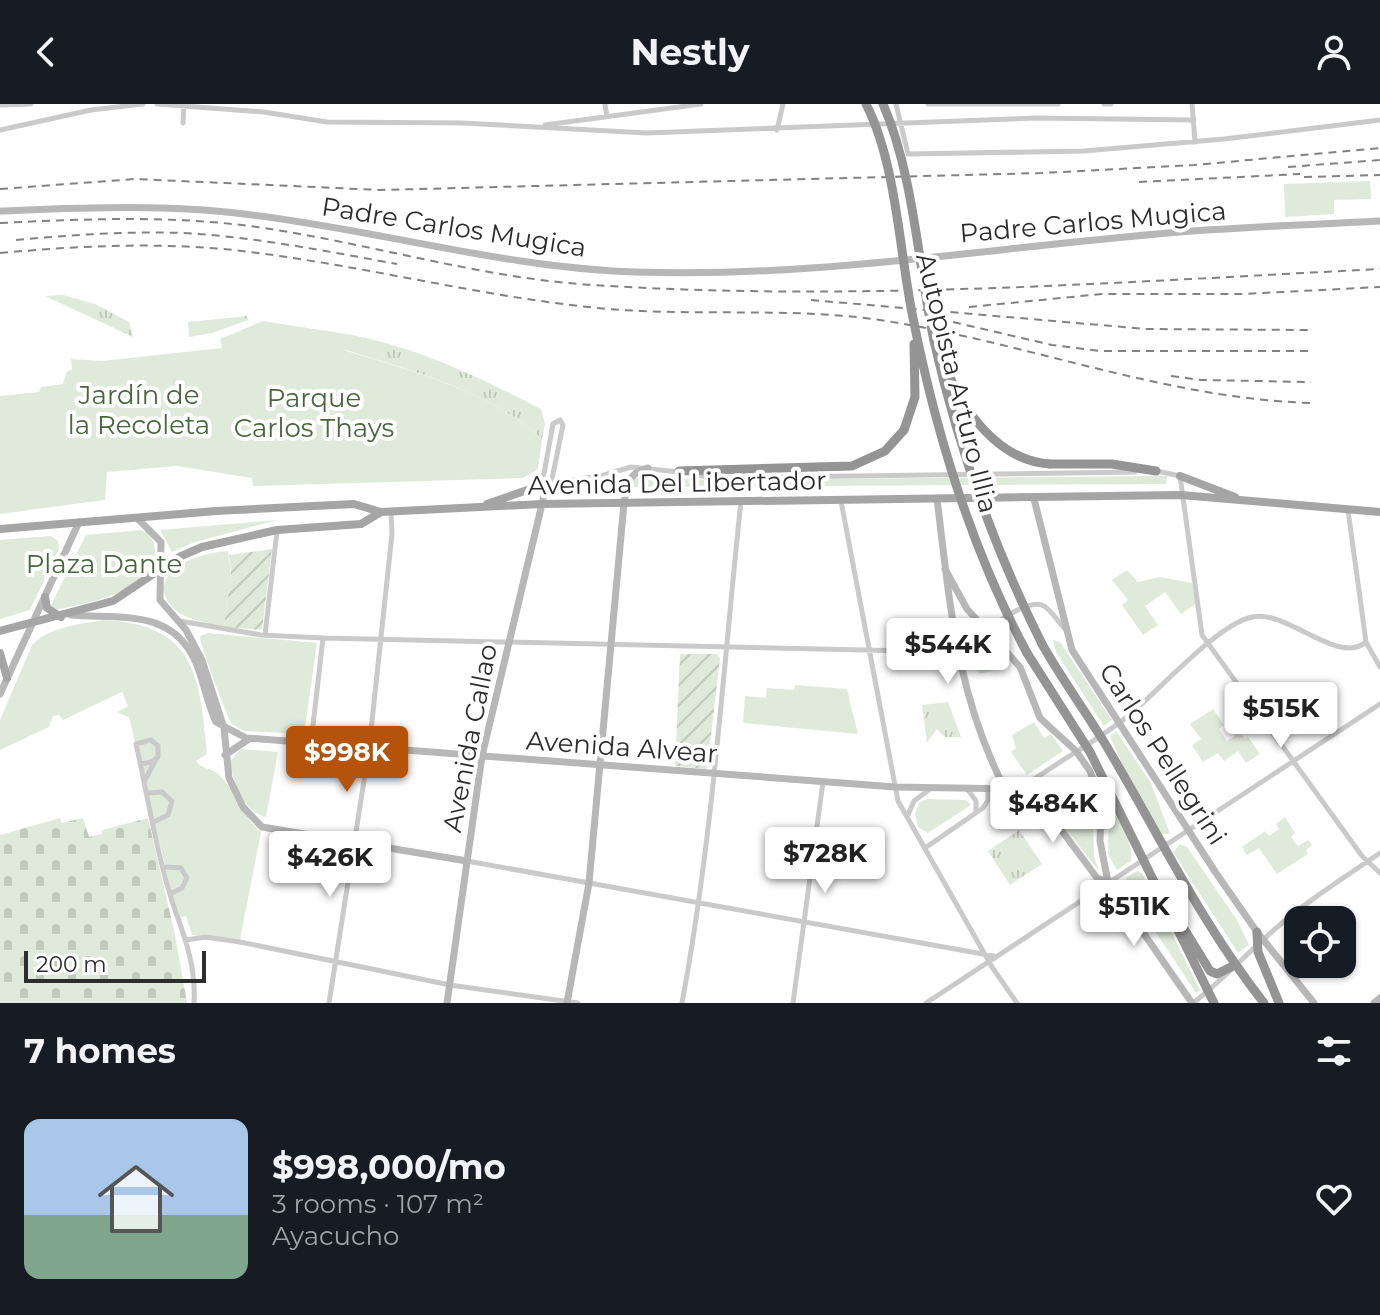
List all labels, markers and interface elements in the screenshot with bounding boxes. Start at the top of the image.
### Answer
icon: back [24,30,68,74]
text: Nestly [631,30,749,74]
icon: person [1312,30,1356,74]
street label: Padre Carlos Mugica [319,190,589,264]
street label: Padre Carlos Mugica [958,194,1228,250]
street label: Autopista Arturo Illia [909,250,1005,516]
park label: Jardín de la Recoleta [68,379,210,441]
park label: Parque Carlos Thays [234,382,394,444]
street label: Avenida Del Libertador [527,464,827,502]
park label: Plaza Dante [26,548,182,580]
pin: $544K [892,618,1004,686]
text: $544K [904,628,992,660]
street label: Avenida Callao [436,641,504,835]
street label: Carlos Pellegrini [1092,657,1234,851]
pin: $515K [1225,682,1337,750]
text: $515K [1243,692,1319,724]
street label: Avenida Alvear [525,724,719,770]
pin: $998K [291,726,403,794]
text: $998K [304,736,390,768]
pin: $484K [997,777,1109,845]
text: $484K [1008,787,1098,819]
pin: $728K [769,827,881,895]
pin: $426K [274,831,386,899]
text: $728K [783,837,867,869]
text: $426K [287,841,373,873]
pin: $511K [1078,880,1190,948]
text: $511K [1098,890,1170,922]
map controls [1284,906,1356,978]
button: locate [1284,906,1356,978]
scale bar [24,947,206,983]
text: 200 m [36,951,107,978]
icon: filters [1312,1029,1356,1073]
text: 7 homes [24,1030,176,1072]
text: $998,000/mo [272,1146,506,1188]
icon: home [88,1151,184,1247]
icon: heart [1312,1177,1356,1221]
text: 3 rooms · 107 m² [272,1188,484,1220]
text: Ayacucho [272,1220,399,1252]

